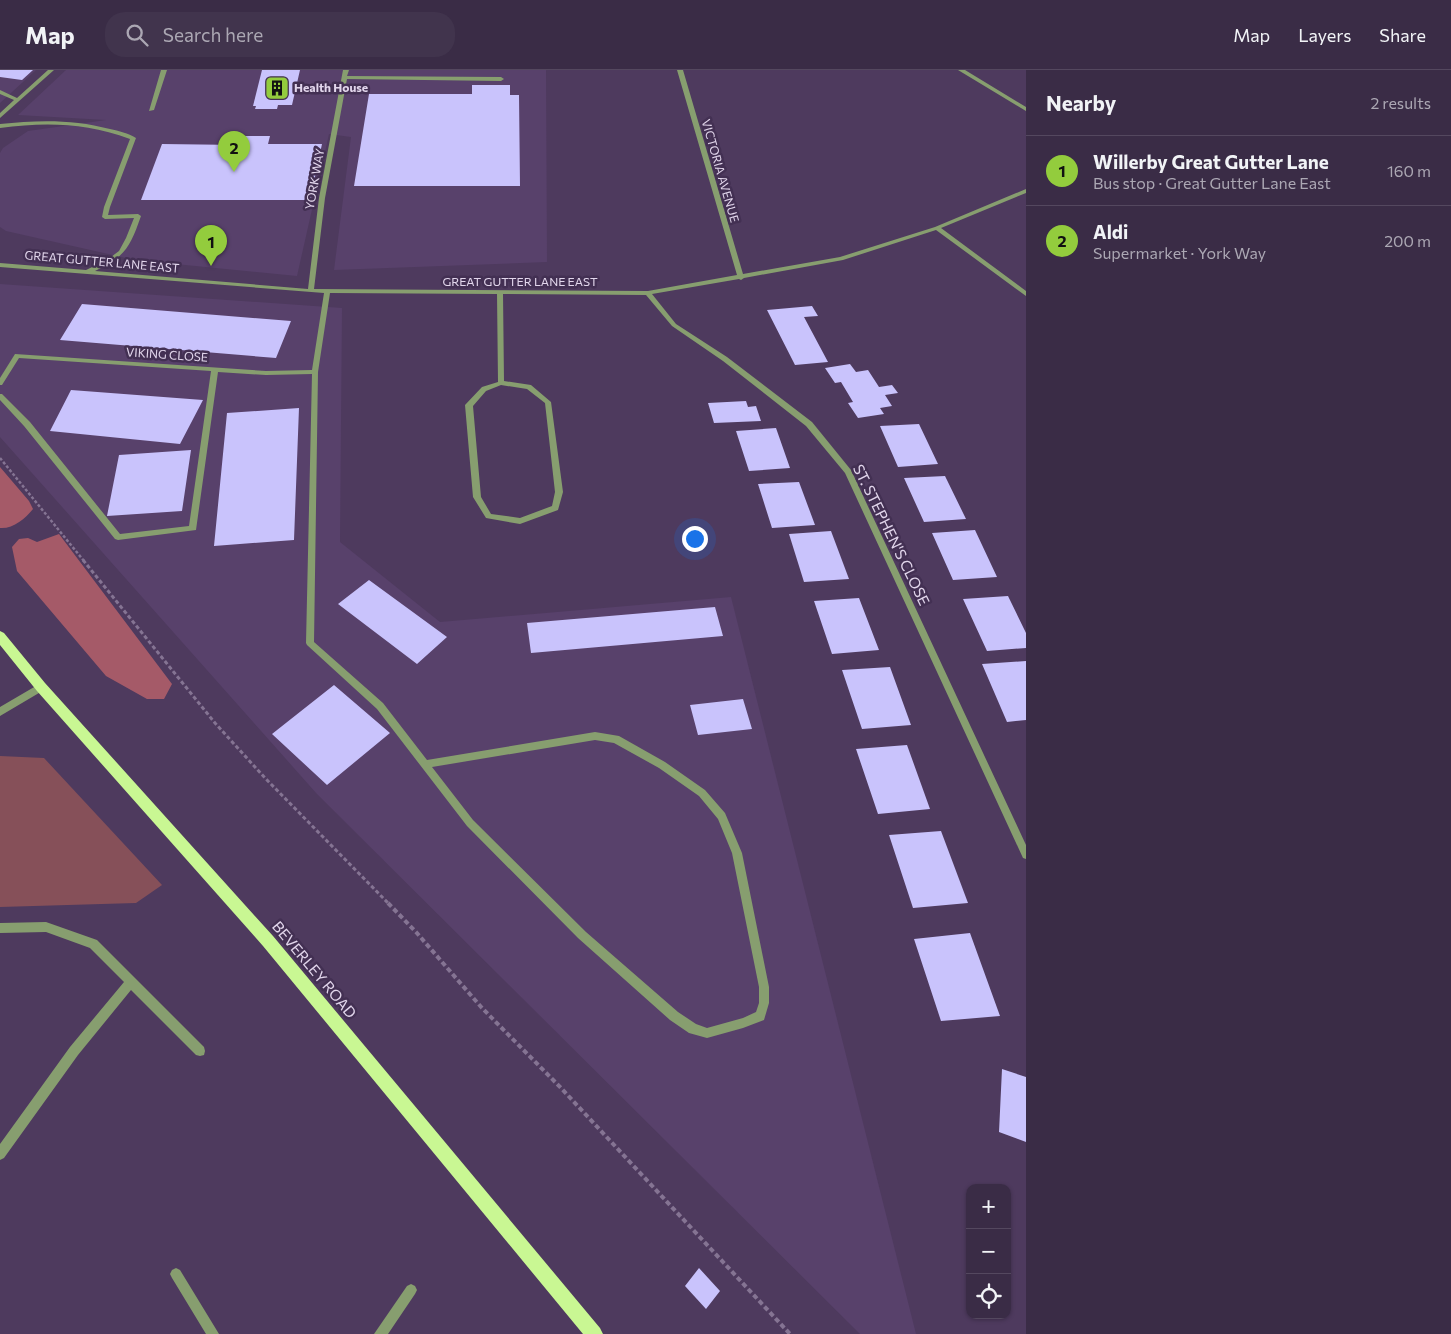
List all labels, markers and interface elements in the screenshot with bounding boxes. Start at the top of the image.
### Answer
search box [105,12,455,57]
text: Map [25,20,75,49]
icon: search [123,21,151,49]
text: Search here [163,23,263,46]
text: Map [1233,24,1270,46]
text: Layers [1298,24,1351,46]
text: Share [1379,24,1426,46]
building icon: Health House [264,75,290,101]
place label: Health House [294,80,368,94]
text: Nearby [1046,90,1116,115]
text: 2 results [1370,93,1431,112]
street label: VICTORIA AVENUE [700,118,742,224]
pin: 2 [218,131,250,172]
street label: YORK WAY [302,147,326,211]
text: Willerby Great Gutter Lane [1093,150,1329,173]
text: 1 [1058,161,1066,180]
text: 160 m [1387,161,1431,180]
text: Bus stop · Great Gutter Lane East [1093,173,1331,192]
text: Aldi [1093,220,1128,243]
pin: 1 [195,225,227,266]
text: 2 [1057,231,1067,250]
text: 200 m [1384,231,1431,250]
text: Supermarket · York Way [1093,243,1266,262]
street label: GREAT GUTTER LANE EAST [24,247,180,275]
street label: GREAT GUTTER LANE EAST [442,274,598,288]
street label: VIKING CLOSE [126,344,208,364]
street label: ST. STEPHEN'S CLOSE [850,461,934,608]
your location [682,526,708,552]
street label: BEVERLEY ROAD [269,917,361,1021]
map controls [966,1184,1011,1319]
button: + [966,1184,1011,1229]
button: − [966,1229,1011,1274]
button: locate [966,1274,1011,1319]

